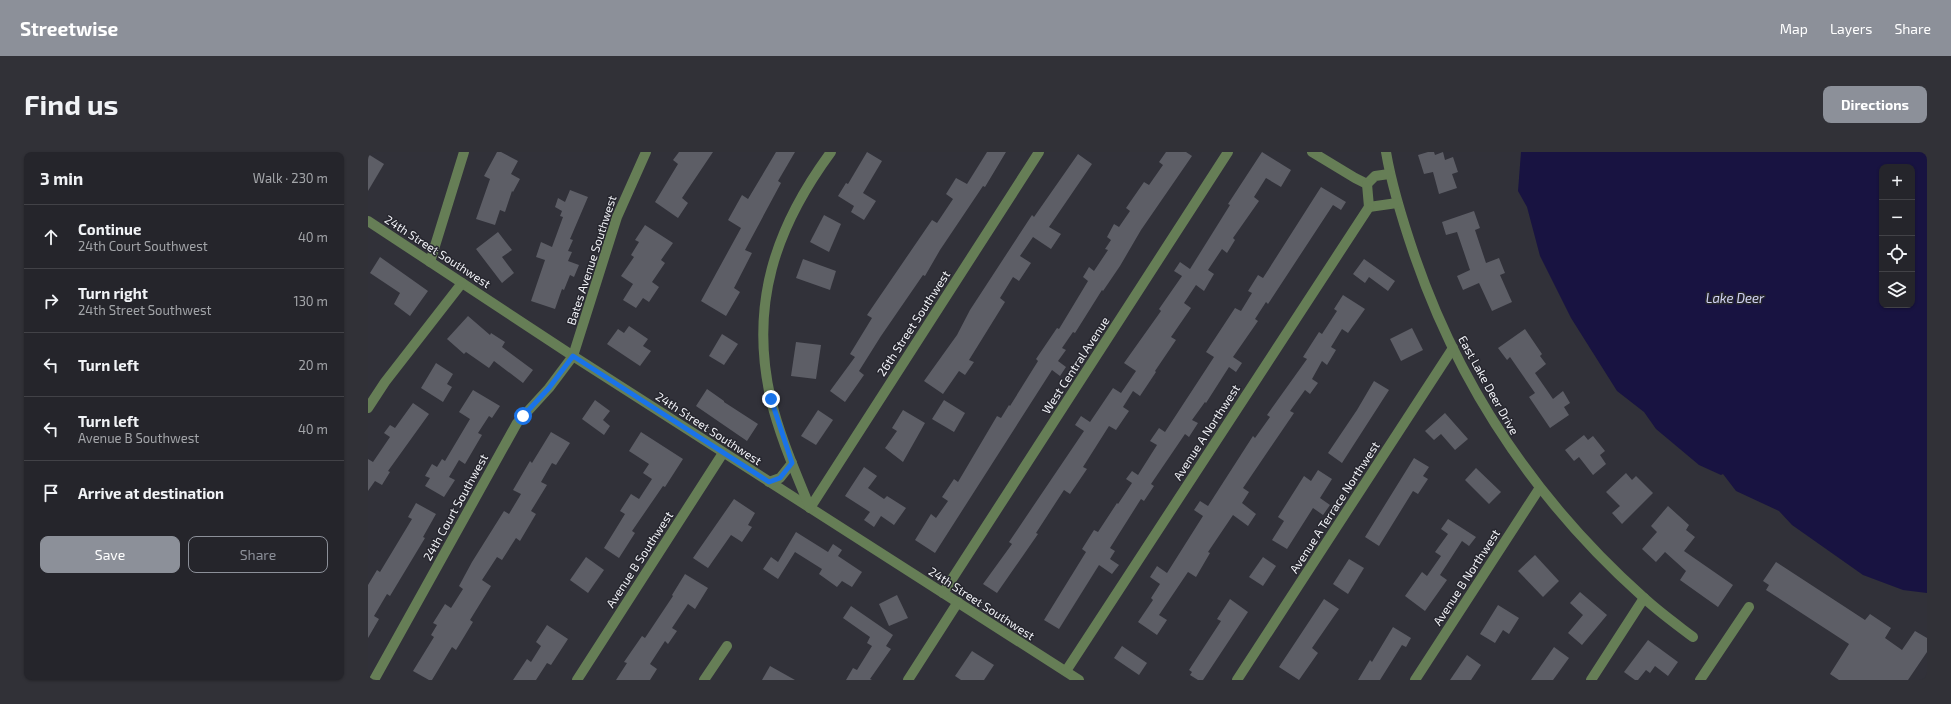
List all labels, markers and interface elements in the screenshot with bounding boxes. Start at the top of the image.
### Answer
text: Streetwise [20,17,118,40]
text: Map [1780,20,1808,37]
text: Layers [1830,20,1872,37]
text: Share [1894,20,1931,37]
button: Directions [1823,86,1927,123]
text: Find us [24,87,118,121]
map controls [1879,164,1915,308]
button: + [1879,164,1915,200]
text: 3 min [40,168,83,188]
text: Walk · 230 m [253,170,328,186]
street label: Bates Avenue Southwest [563,193,619,327]
button: − [1879,200,1915,236]
street label: 24th Street Southwest [382,212,494,291]
text: Continue [78,220,141,238]
icon: ahead [40,226,62,248]
text: 40 m [298,229,328,245]
button: locate [1879,236,1915,272]
text: 24th Court Southwest [78,238,208,254]
street label: 26th Street Southwest [874,267,953,378]
button: layers [1879,272,1915,308]
text: Turn right [78,284,148,302]
icon: right [40,290,62,312]
water label: Lake Deer [1706,290,1765,306]
text: 130 m [293,293,328,309]
text: 24th Street Southwest [78,302,212,318]
street label: West Central Avenue [1038,314,1112,416]
street label: East Lake Deer Drive [1456,333,1522,437]
icon: left [40,354,62,376]
text: Turn left [78,356,139,374]
text: 20 m [299,357,328,373]
street label: Avenue A Northwest [1170,381,1242,482]
street label: 24th Street Southwest [653,389,765,468]
route end [762,390,780,408]
route start [514,407,532,425]
text: Turn left [78,412,139,430]
icon: left [40,418,62,440]
text: 40 m [298,421,328,437]
text: Avenue B Southwest [78,430,199,446]
street label: Avenue A Terrace Northwest [1286,438,1382,575]
street label: 24th Court Southwest [420,451,490,563]
icon: arrive [40,482,62,504]
text: Arrive at destination [78,484,224,502]
street label: Avenue B Southwest [603,508,676,610]
street label: Avenue B Northwest [1430,526,1502,628]
button: Save [40,536,180,573]
button: Share [188,536,328,573]
street label: 24th Street Southwest [926,564,1038,643]

